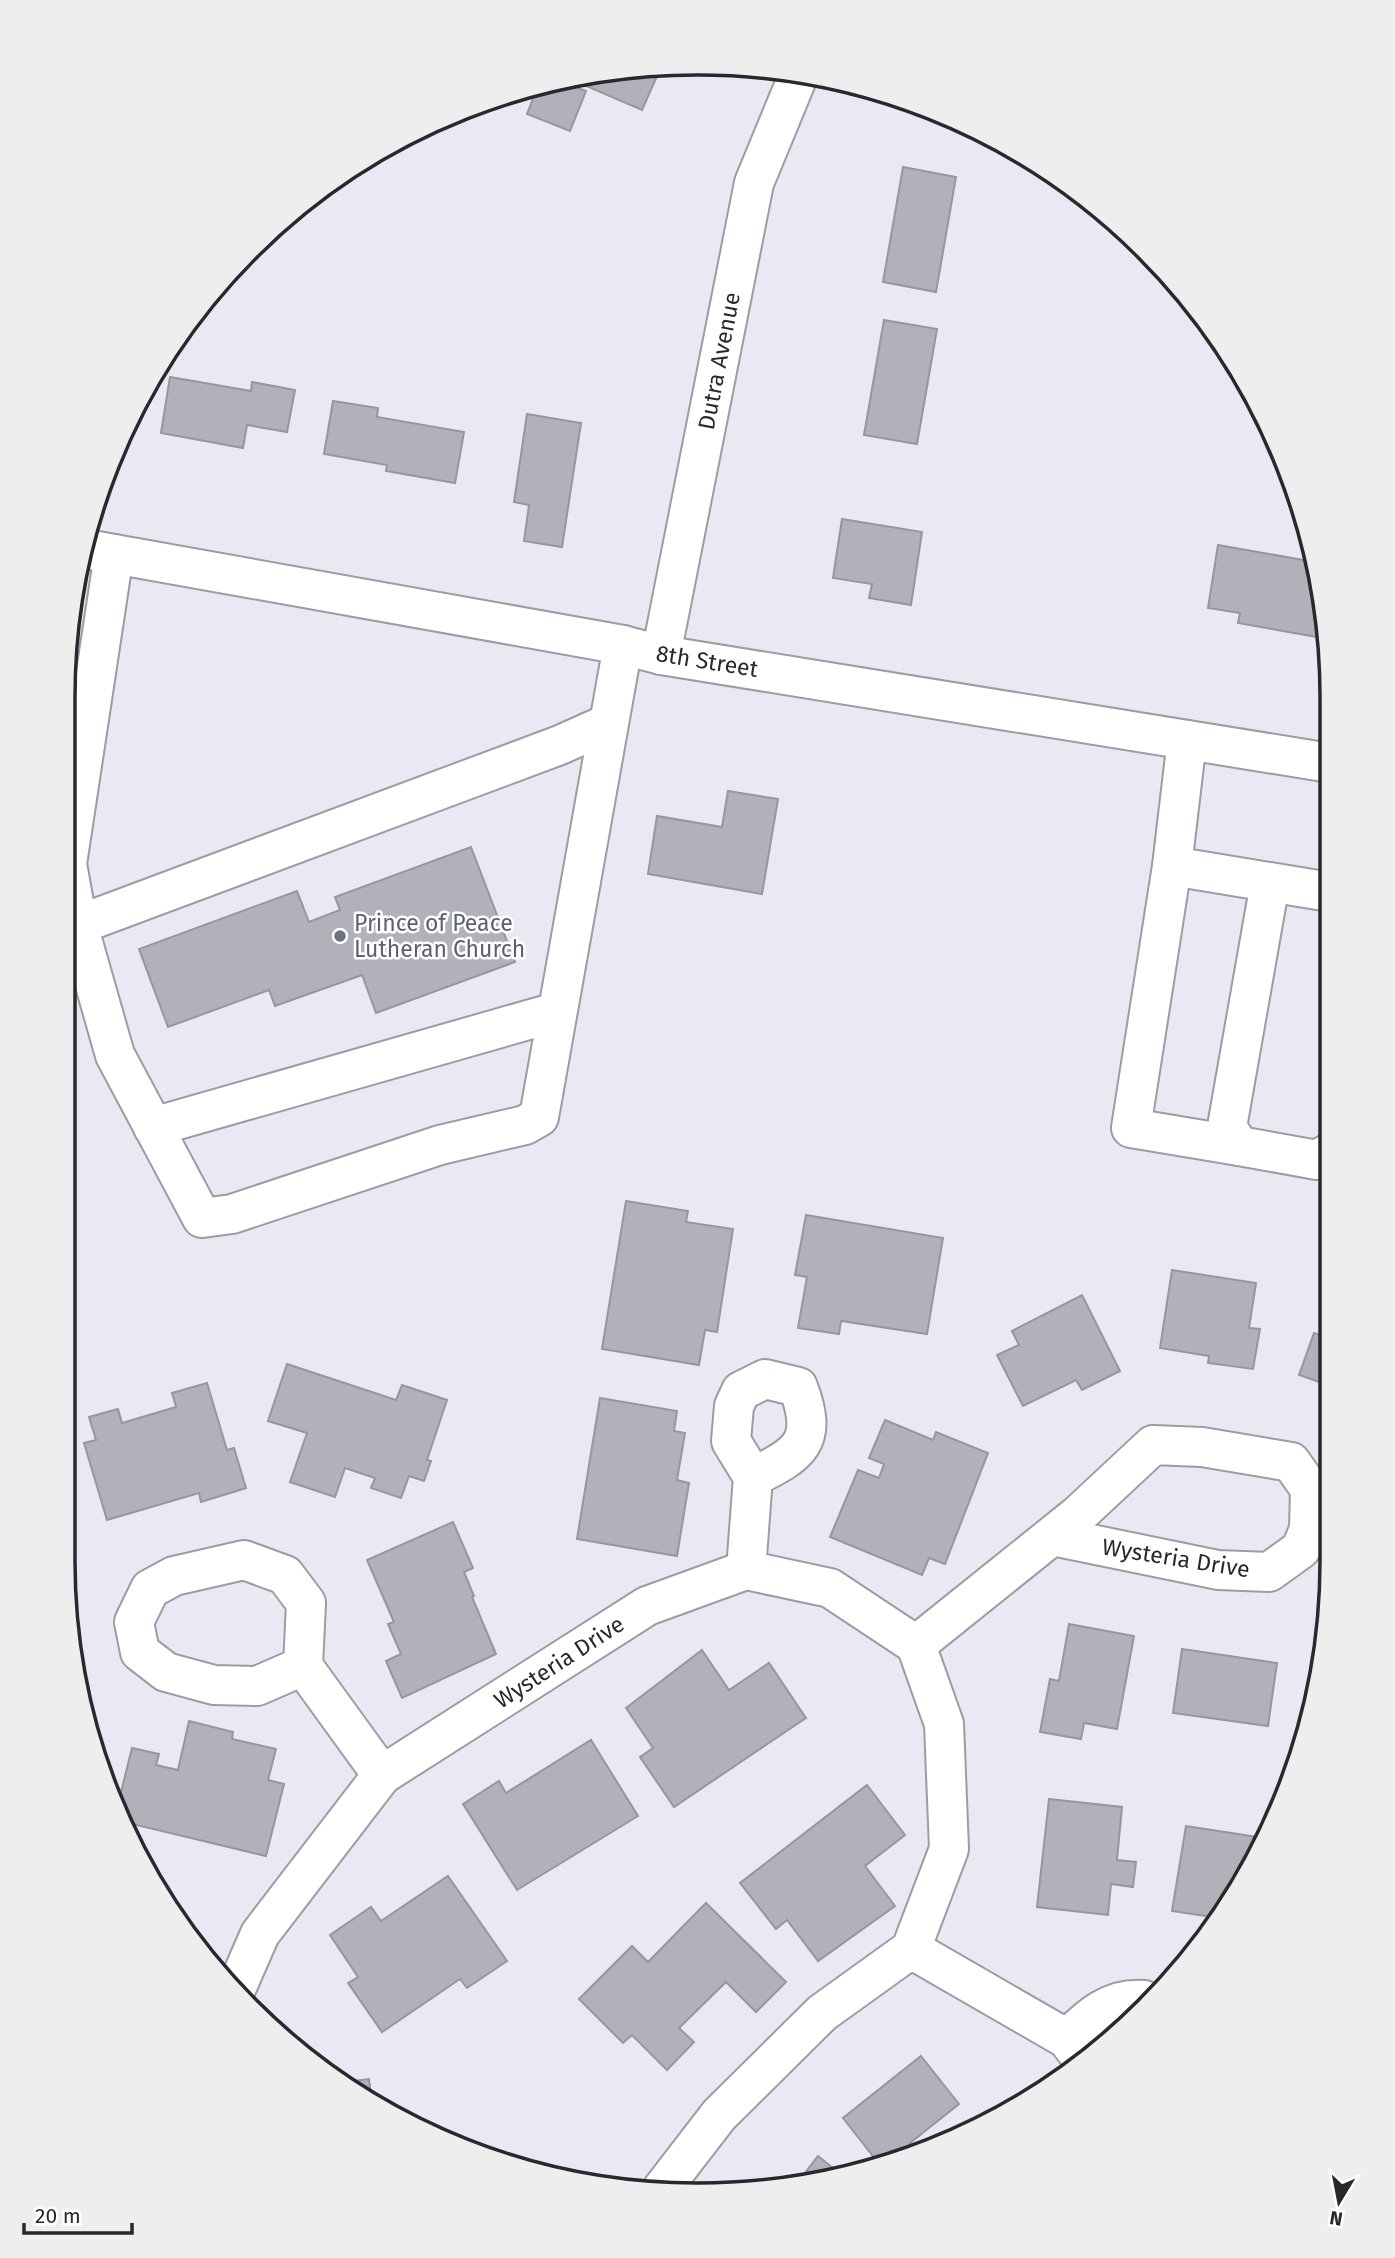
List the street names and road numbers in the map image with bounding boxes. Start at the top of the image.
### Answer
street label: Dutra Avenue [692,290,746,432]
street label: 8th Street [654,639,761,683]
street label: Wysteria Drive [1100,1532,1252,1584]
street label: Wysteria Drive [489,1610,629,1714]

